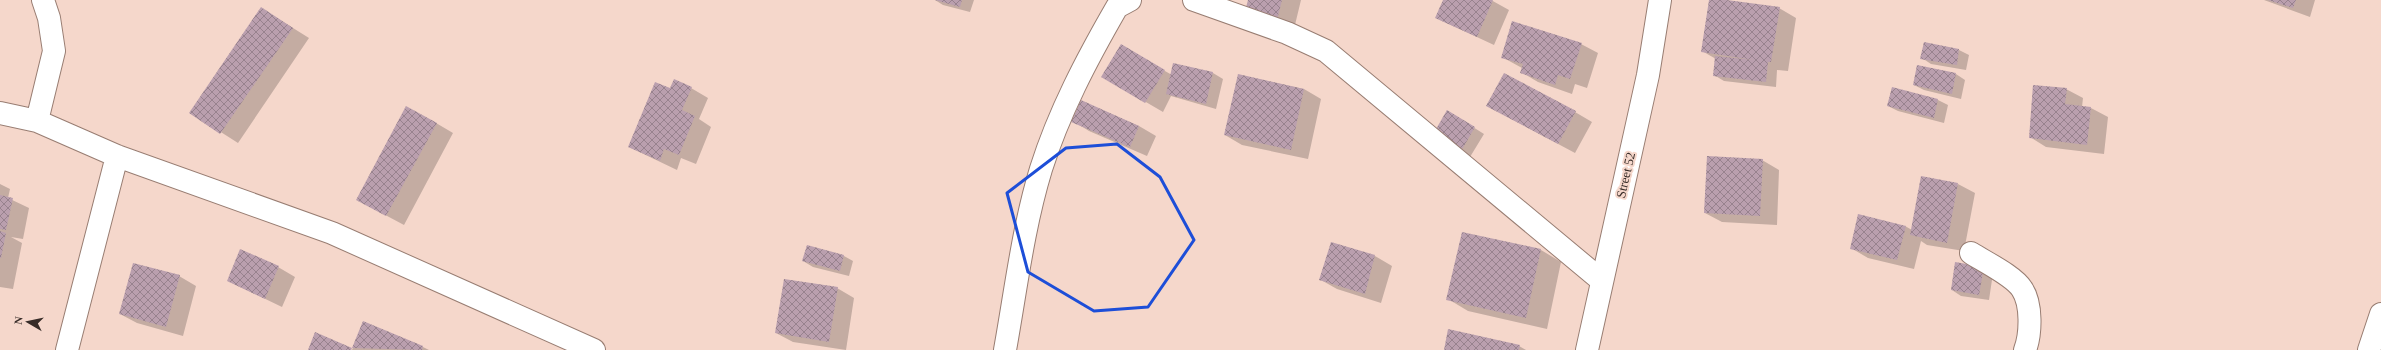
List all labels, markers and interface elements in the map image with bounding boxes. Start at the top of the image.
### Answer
street label: Street 52 [1613,151,1638,199]
north arrow [8,302,48,342]
text: N [12,316,25,325]

